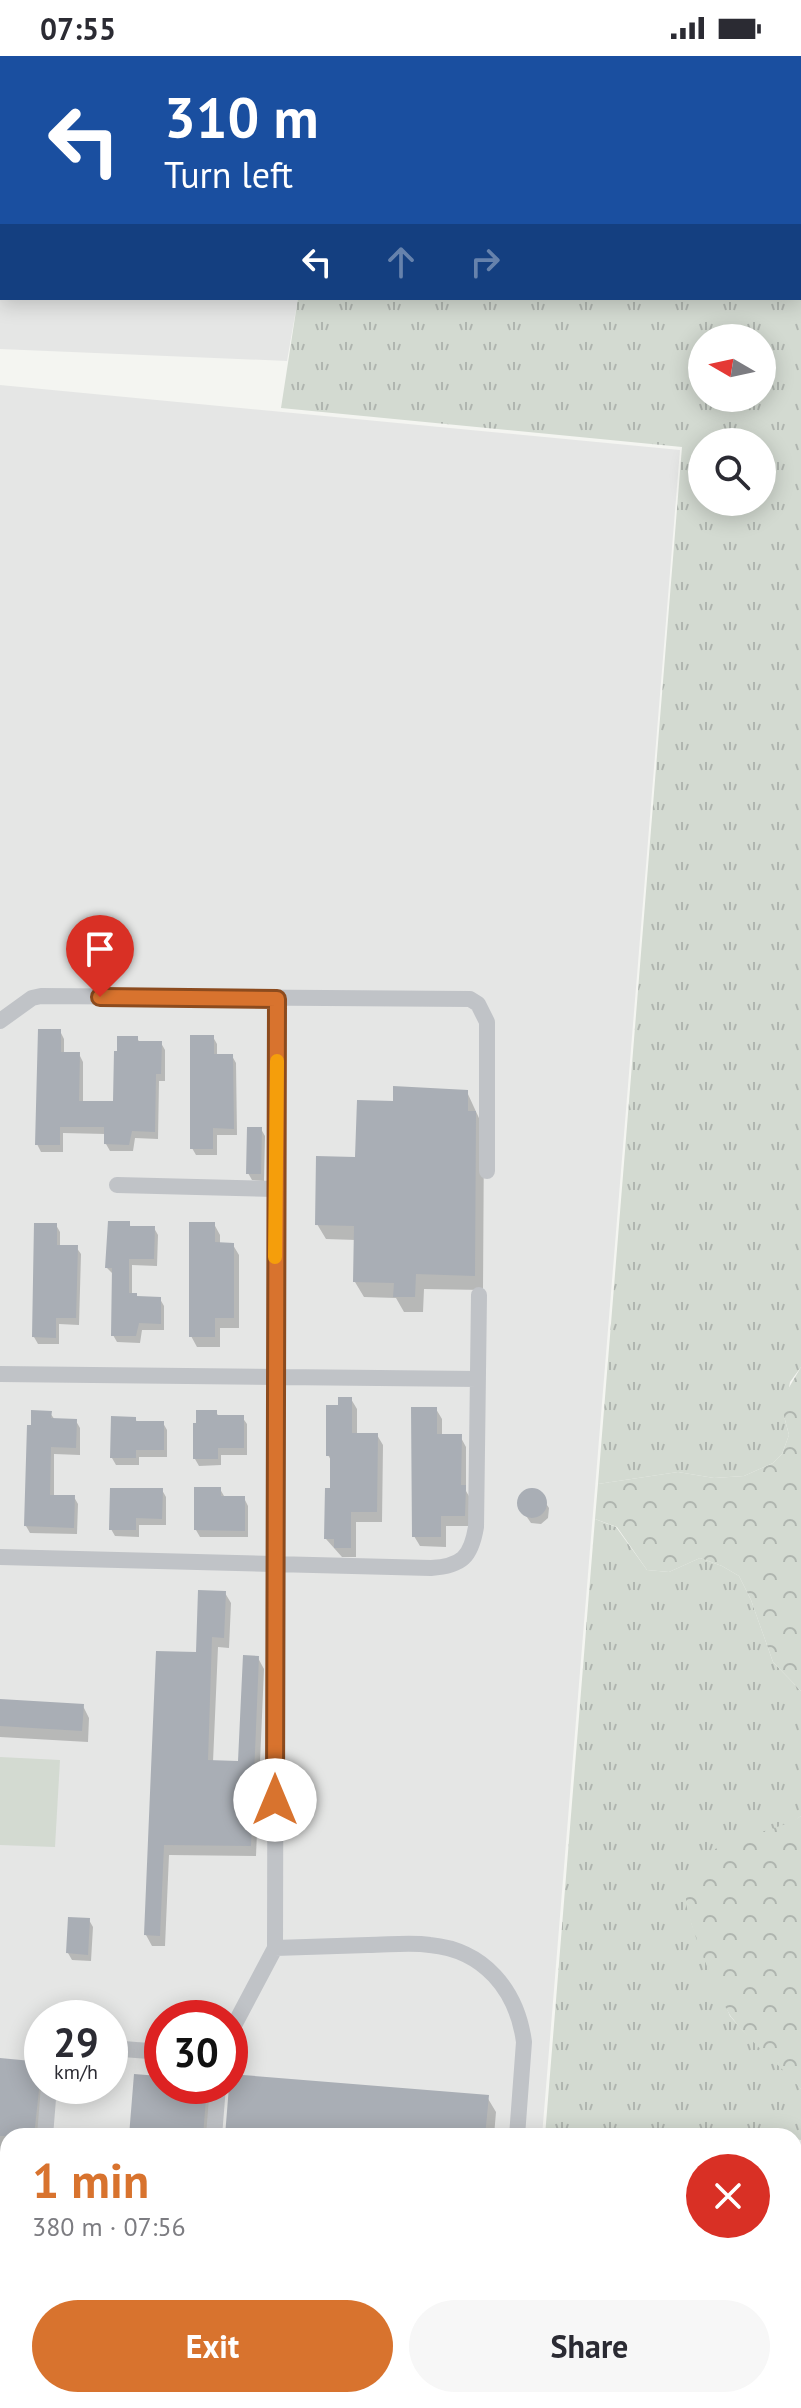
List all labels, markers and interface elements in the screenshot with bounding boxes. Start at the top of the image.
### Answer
text: 07:55 [40,9,116,48]
text: 310 m [164,81,319,153]
icon: left [32,88,136,192]
text: Turn left [164,151,293,198]
icon: left [295,240,339,284]
icon: ahead [379,240,423,284]
icon: right [463,240,507,284]
north arrow [688,324,776,412]
map controls [688,324,776,516]
button: search [688,428,776,516]
pin [66,915,134,997]
icon: arrive [78,927,122,971]
position arrow [233,1758,317,1842]
speed limit sign: 30 [144,2000,248,2104]
text: 29 [53,2016,99,2068]
text: km/h [54,2059,98,2085]
text: 1 min [32,2149,149,2211]
button: close [686,2154,770,2238]
text: 380 m · 07:56 [32,2210,186,2243]
button: Exit [32,2300,393,2392]
button: Share [409,2300,770,2392]

